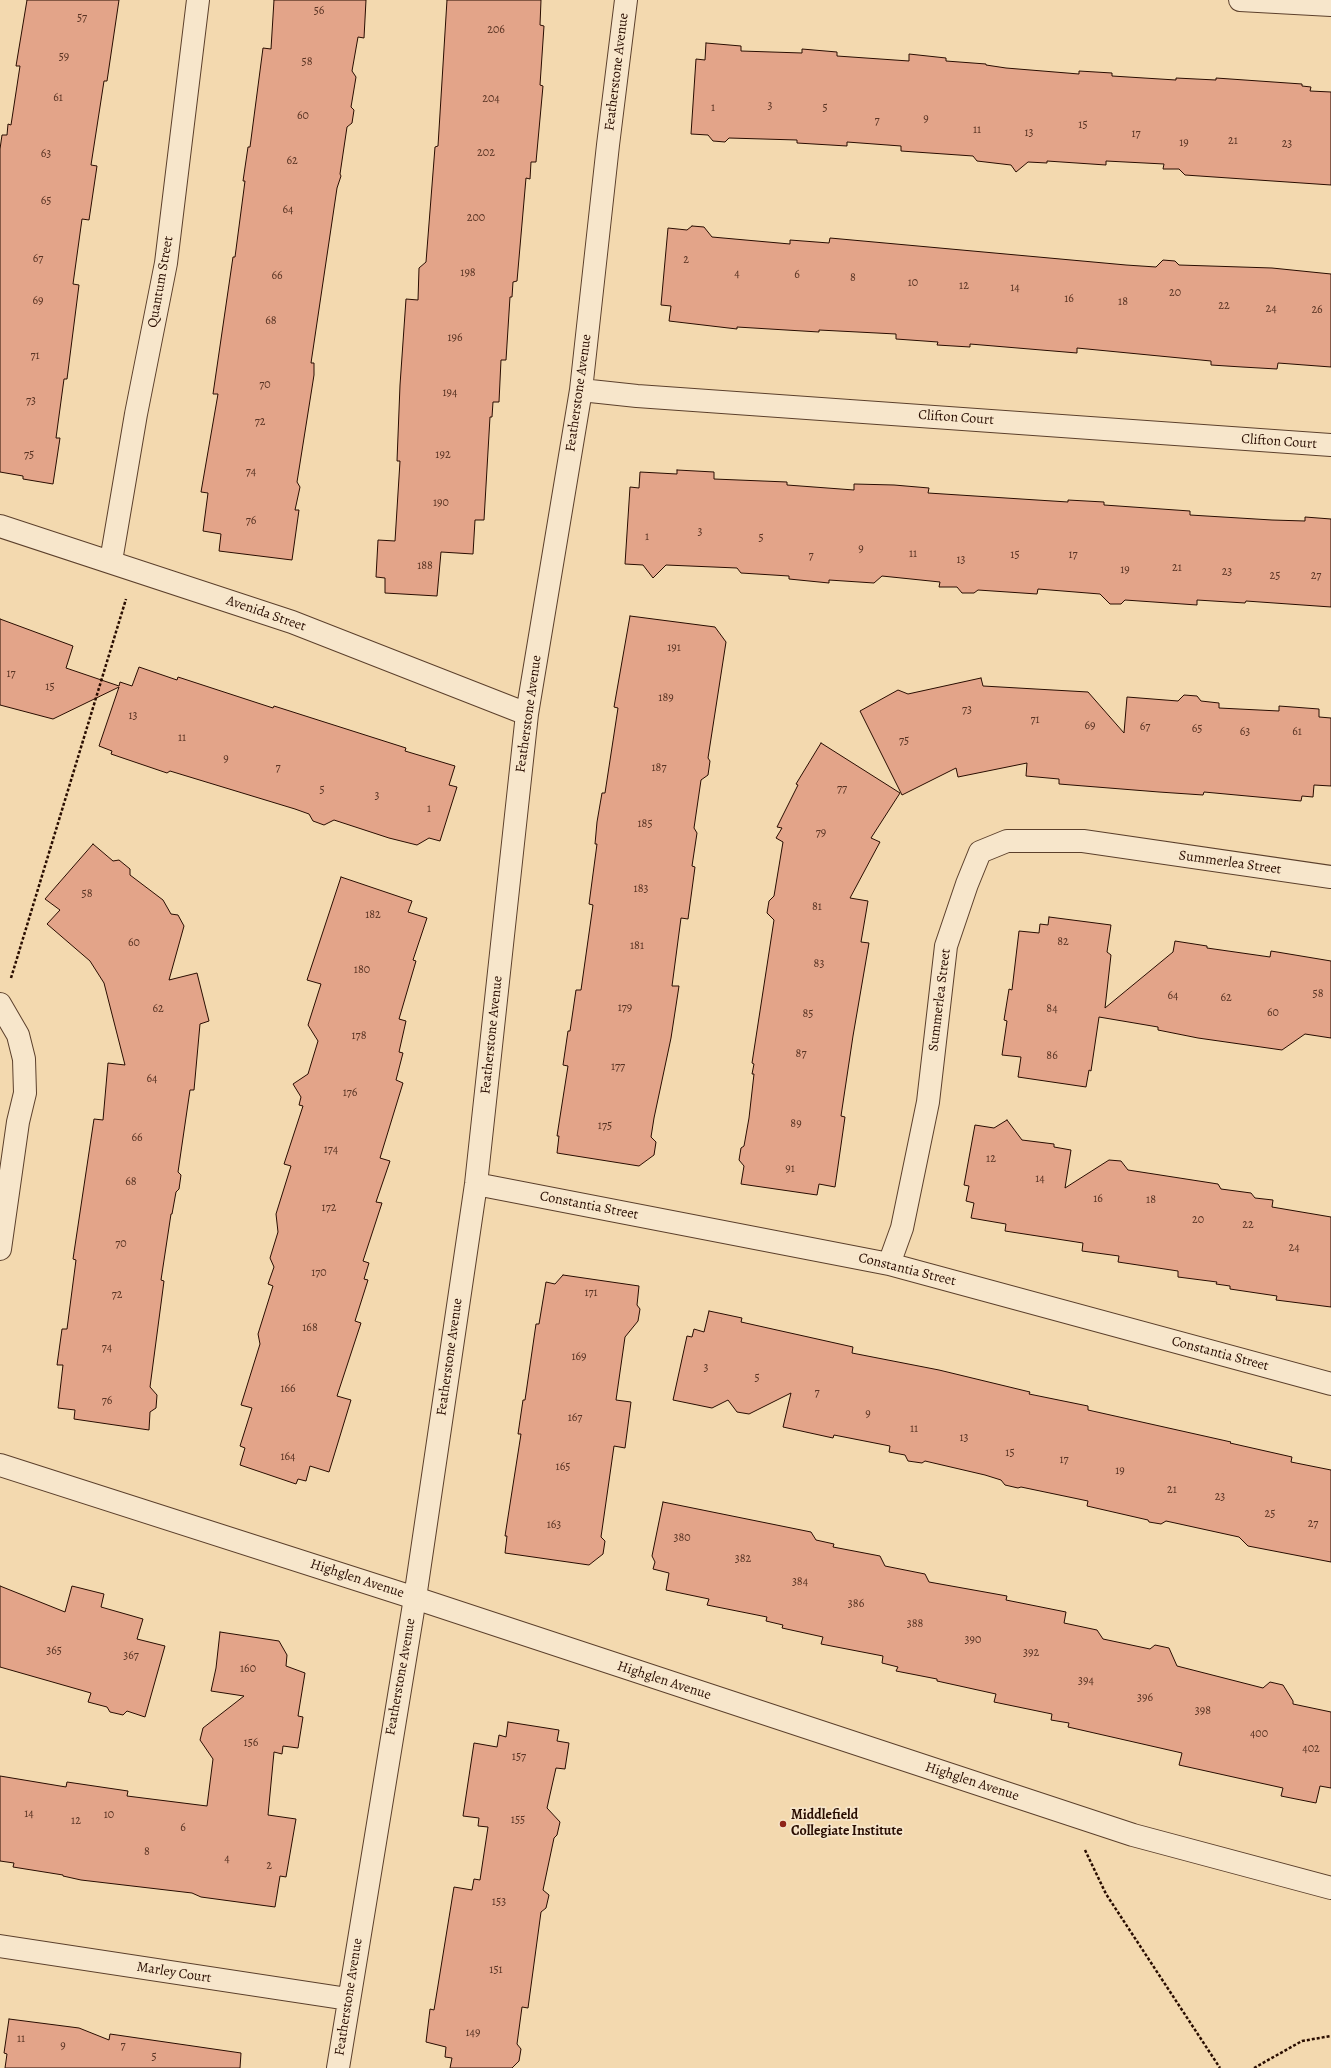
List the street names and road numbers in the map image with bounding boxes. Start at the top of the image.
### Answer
street label: Featherstone Avenue [601,12,633,132]
street label: Quantum Street [145,235,177,329]
street label: Featherstone Avenue [562,333,596,453]
street label: Clifton Court [918,407,994,429]
street label: Clifton Court [1241,431,1317,453]
street label: Avenida Street [224,593,308,635]
street label: Featherstone Avenue [512,654,546,774]
street label: Summerlea Street [1178,847,1282,879]
street label: Summerlea Street [925,948,955,1052]
street label: Featherstone Avenue [477,975,507,1095]
street label: Constantia Street [538,1188,640,1224]
street label: Constantia Street [857,1250,957,1290]
street label: Featherstone Avenue [433,1297,467,1417]
street label: Constantia Street [1170,1333,1270,1375]
street label: Highglen Avenue [308,1556,406,1602]
street label: Featherstone Avenue [382,1617,420,1737]
street label: Highglen Avenue [615,1658,713,1704]
street label: Highglen Avenue [923,1759,1021,1805]
street label: Featherstone Avenue [331,1937,367,2057]
street label: Marley Court [135,1959,213,1987]

